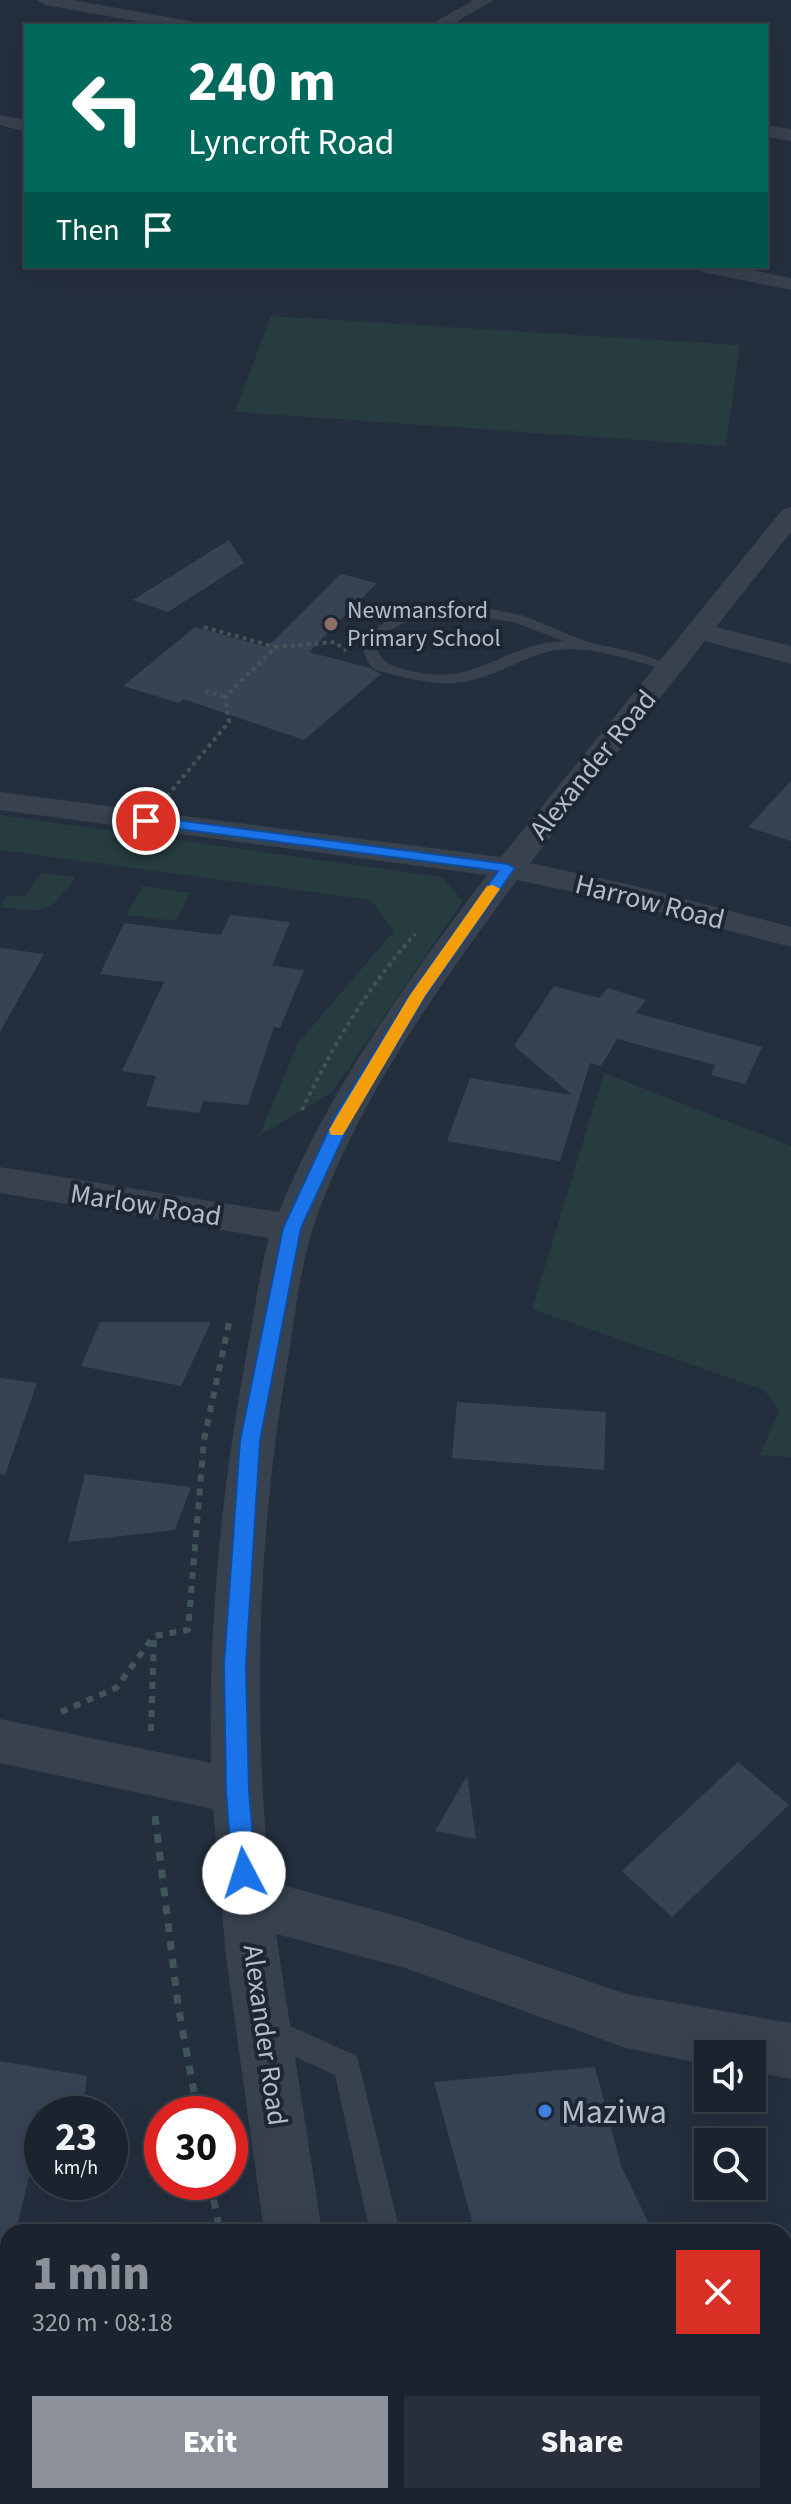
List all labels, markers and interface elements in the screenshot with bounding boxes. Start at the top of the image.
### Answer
text: 240 m [188,43,336,122]
icon: left [56,56,160,160]
text: Lyncroft Road [188,117,395,168]
icon: arrive [136,208,180,252]
text: Then [56,209,120,252]
place label: Newmansford Primary School [347,593,501,656]
marker: Newmansford Primary School [322,615,340,633]
street label: Alexander Road [520,681,666,848]
pin [112,787,180,855]
icon: arrive [124,799,168,843]
street label: Harrow Road [571,864,729,940]
street label: Marlow Road [68,1173,224,1237]
position arrow [202,1831,286,1915]
street label: Alexander Road [233,1942,298,2128]
map controls [694,2040,766,2200]
button: sound [694,2040,766,2112]
place label: Maziwa [561,2088,667,2137]
speed limit sign: 30 [144,2096,248,2200]
marker: Maziwa [536,2102,554,2120]
text: 23 [55,2109,97,2166]
button: search [694,2128,766,2200]
text: km/h [54,2154,98,2182]
text: 1 min [32,2240,150,2308]
button: close [676,2250,760,2334]
text: 320 m · 08:18 [32,2304,173,2341]
button: Exit [32,2396,388,2488]
button: Share [404,2396,760,2488]

